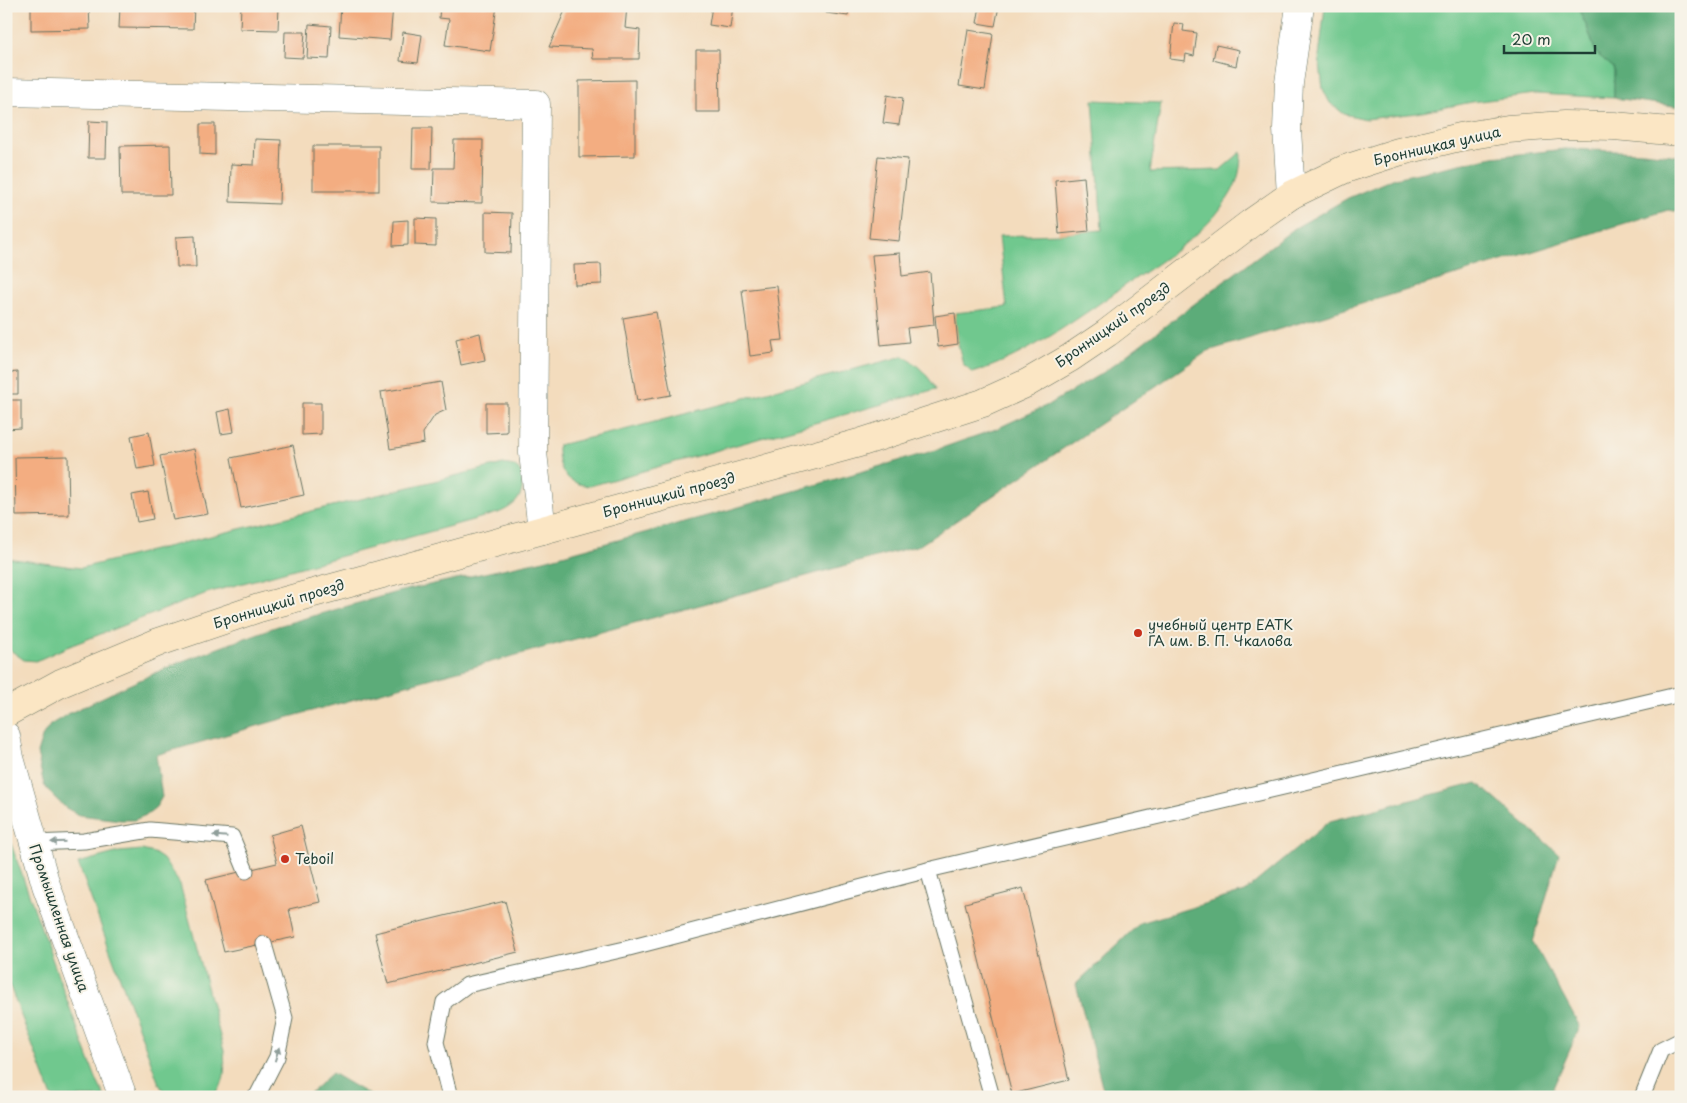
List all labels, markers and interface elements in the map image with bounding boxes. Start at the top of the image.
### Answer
scale bar [1504,22,1596,54]
text: 20 m [1512,27,1551,50]
street label: Бронницкая улица [1371,121,1503,170]
street label: Бронницкий проезд [1051,277,1175,372]
street label: Бронницкий проезд [600,467,737,522]
street label: Бронницкий проезд [211,574,347,633]
place label: учебный центр ЕАТК ГА им. В. П. Чкалова [1148,614,1293,651]
marker: учебный центр ЕАТК ГА им. В. П. Чкалова [1132,627,1144,639]
one-way arrow [211,832,227,840]
one-way arrow [50,838,66,846]
street label: Промышленная улица [24,841,95,995]
place label: Teboil [295,848,334,869]
marker: Teboil [279,853,291,865]
one-way arrow [273,1047,281,1062]

